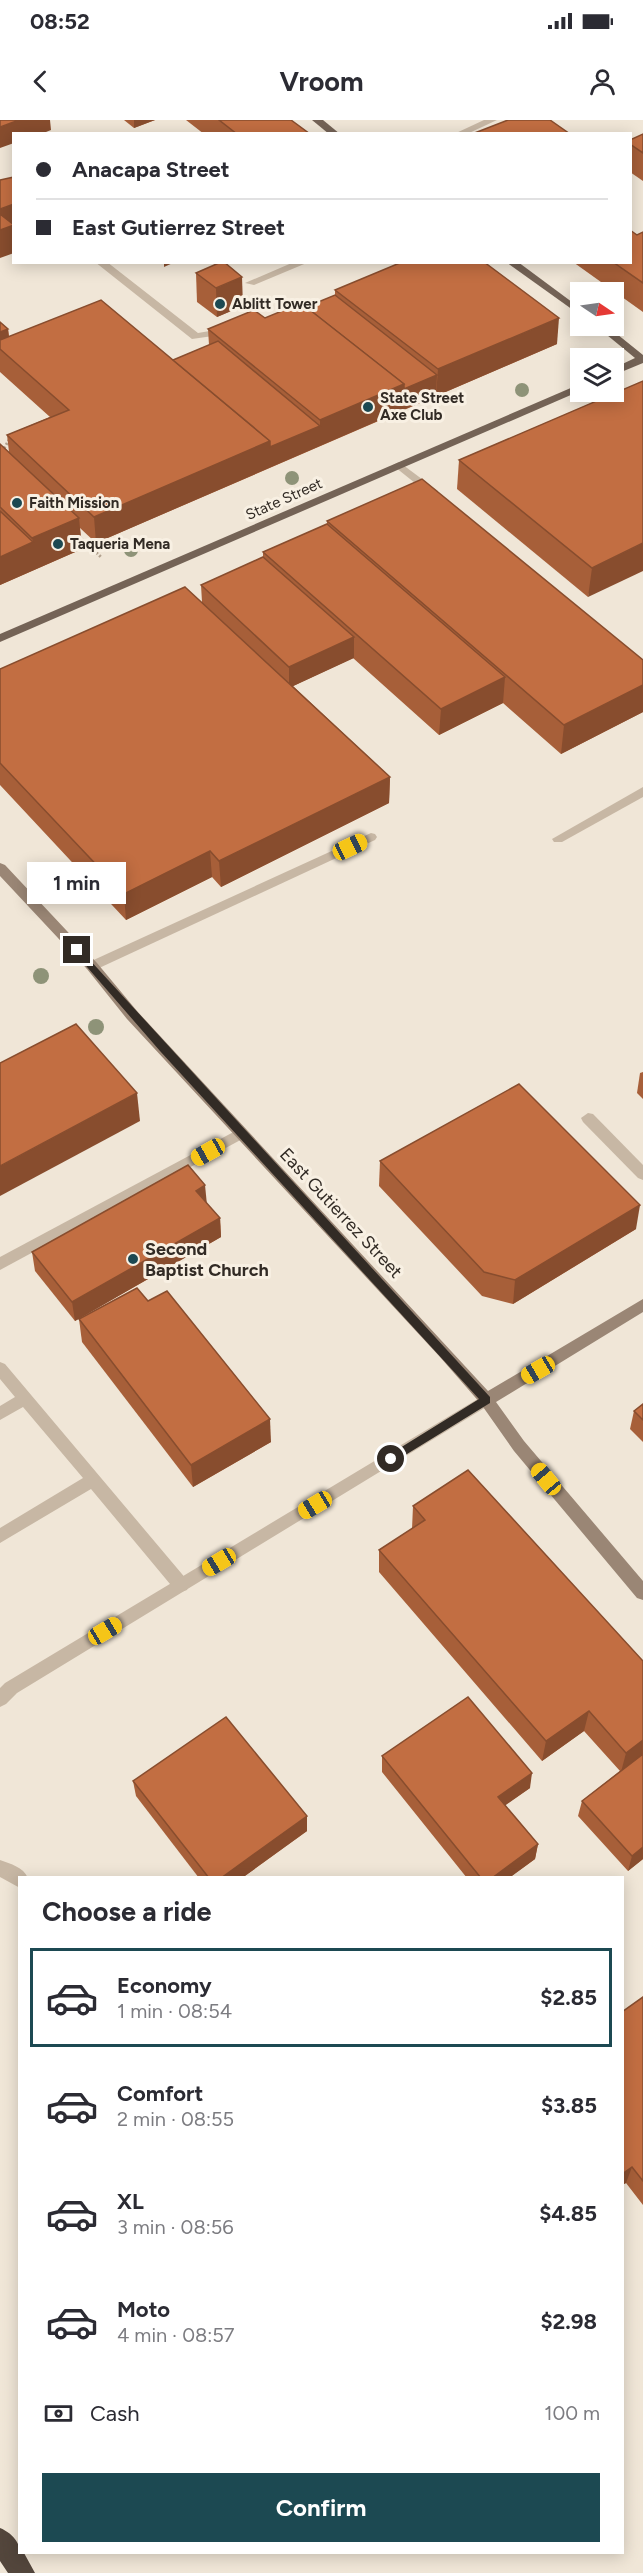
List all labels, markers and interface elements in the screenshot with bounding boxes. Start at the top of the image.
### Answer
text: 08:52 [30,8,90,35]
icon: back [24,65,57,98]
text: Vroom [279,65,364,98]
icon: person [586,65,619,98]
text: Anacapa Street [72,156,230,183]
text: East Gutierrez Street [72,214,285,241]
north arrow [570,282,624,336]
map controls [570,282,624,402]
place label: Ablitt Tower [232,295,318,313]
marker: Ablitt Tower [213,297,227,311]
button: layers [570,348,624,402]
place label: State Street Axe Club [380,389,464,424]
marker: State Street Axe Club [361,400,375,414]
street label: State Street [243,474,325,524]
place label: Faith Mission [29,494,119,512]
marker: Faith Mission [10,496,24,510]
place label: Taqueria Mena [70,535,170,553]
marker: Taqueria Mena [51,537,65,551]
car [330,831,370,863]
callout: 1 min [28,863,127,905]
text: 1 min [53,871,100,895]
route end [63,936,90,963]
car [188,1135,228,1169]
street label: East Gutierrez Street [275,1143,407,1283]
place label: Second Baptist Church [145,1238,269,1281]
marker: Second Baptist Church [126,1252,140,1266]
car [518,1353,558,1387]
route start [377,1445,404,1472]
car [528,1459,564,1499]
car [295,1488,335,1522]
car [199,1545,239,1579]
car [85,1614,125,1648]
text: Choose a ride [42,1895,211,1928]
icon: car [45,1971,99,2025]
text: Economy [117,1972,212,1999]
text: $2.85 [540,1984,597,2011]
text: 1 min · 08:54 [117,1999,232,2023]
icon: car [45,2079,99,2133]
text: Comfort [117,2080,203,2107]
text: $3.85 [541,2092,597,2119]
text: 2 min · 08:55 [117,2107,234,2131]
icon: car [45,2187,99,2241]
text: XL [117,2188,144,2215]
text: $4.85 [539,2200,597,2227]
text: 3 min · 08:56 [117,2215,234,2239]
icon: car [45,2295,99,2349]
text: Moto [117,2296,170,2323]
text: $2.98 [540,2308,597,2335]
text: 4 min · 08:57 [117,2323,235,2347]
icon: cash [42,2397,75,2430]
text: Cash [90,2400,140,2427]
text: 100 m [544,2401,600,2425]
button: Confirm [42,2473,600,2542]

